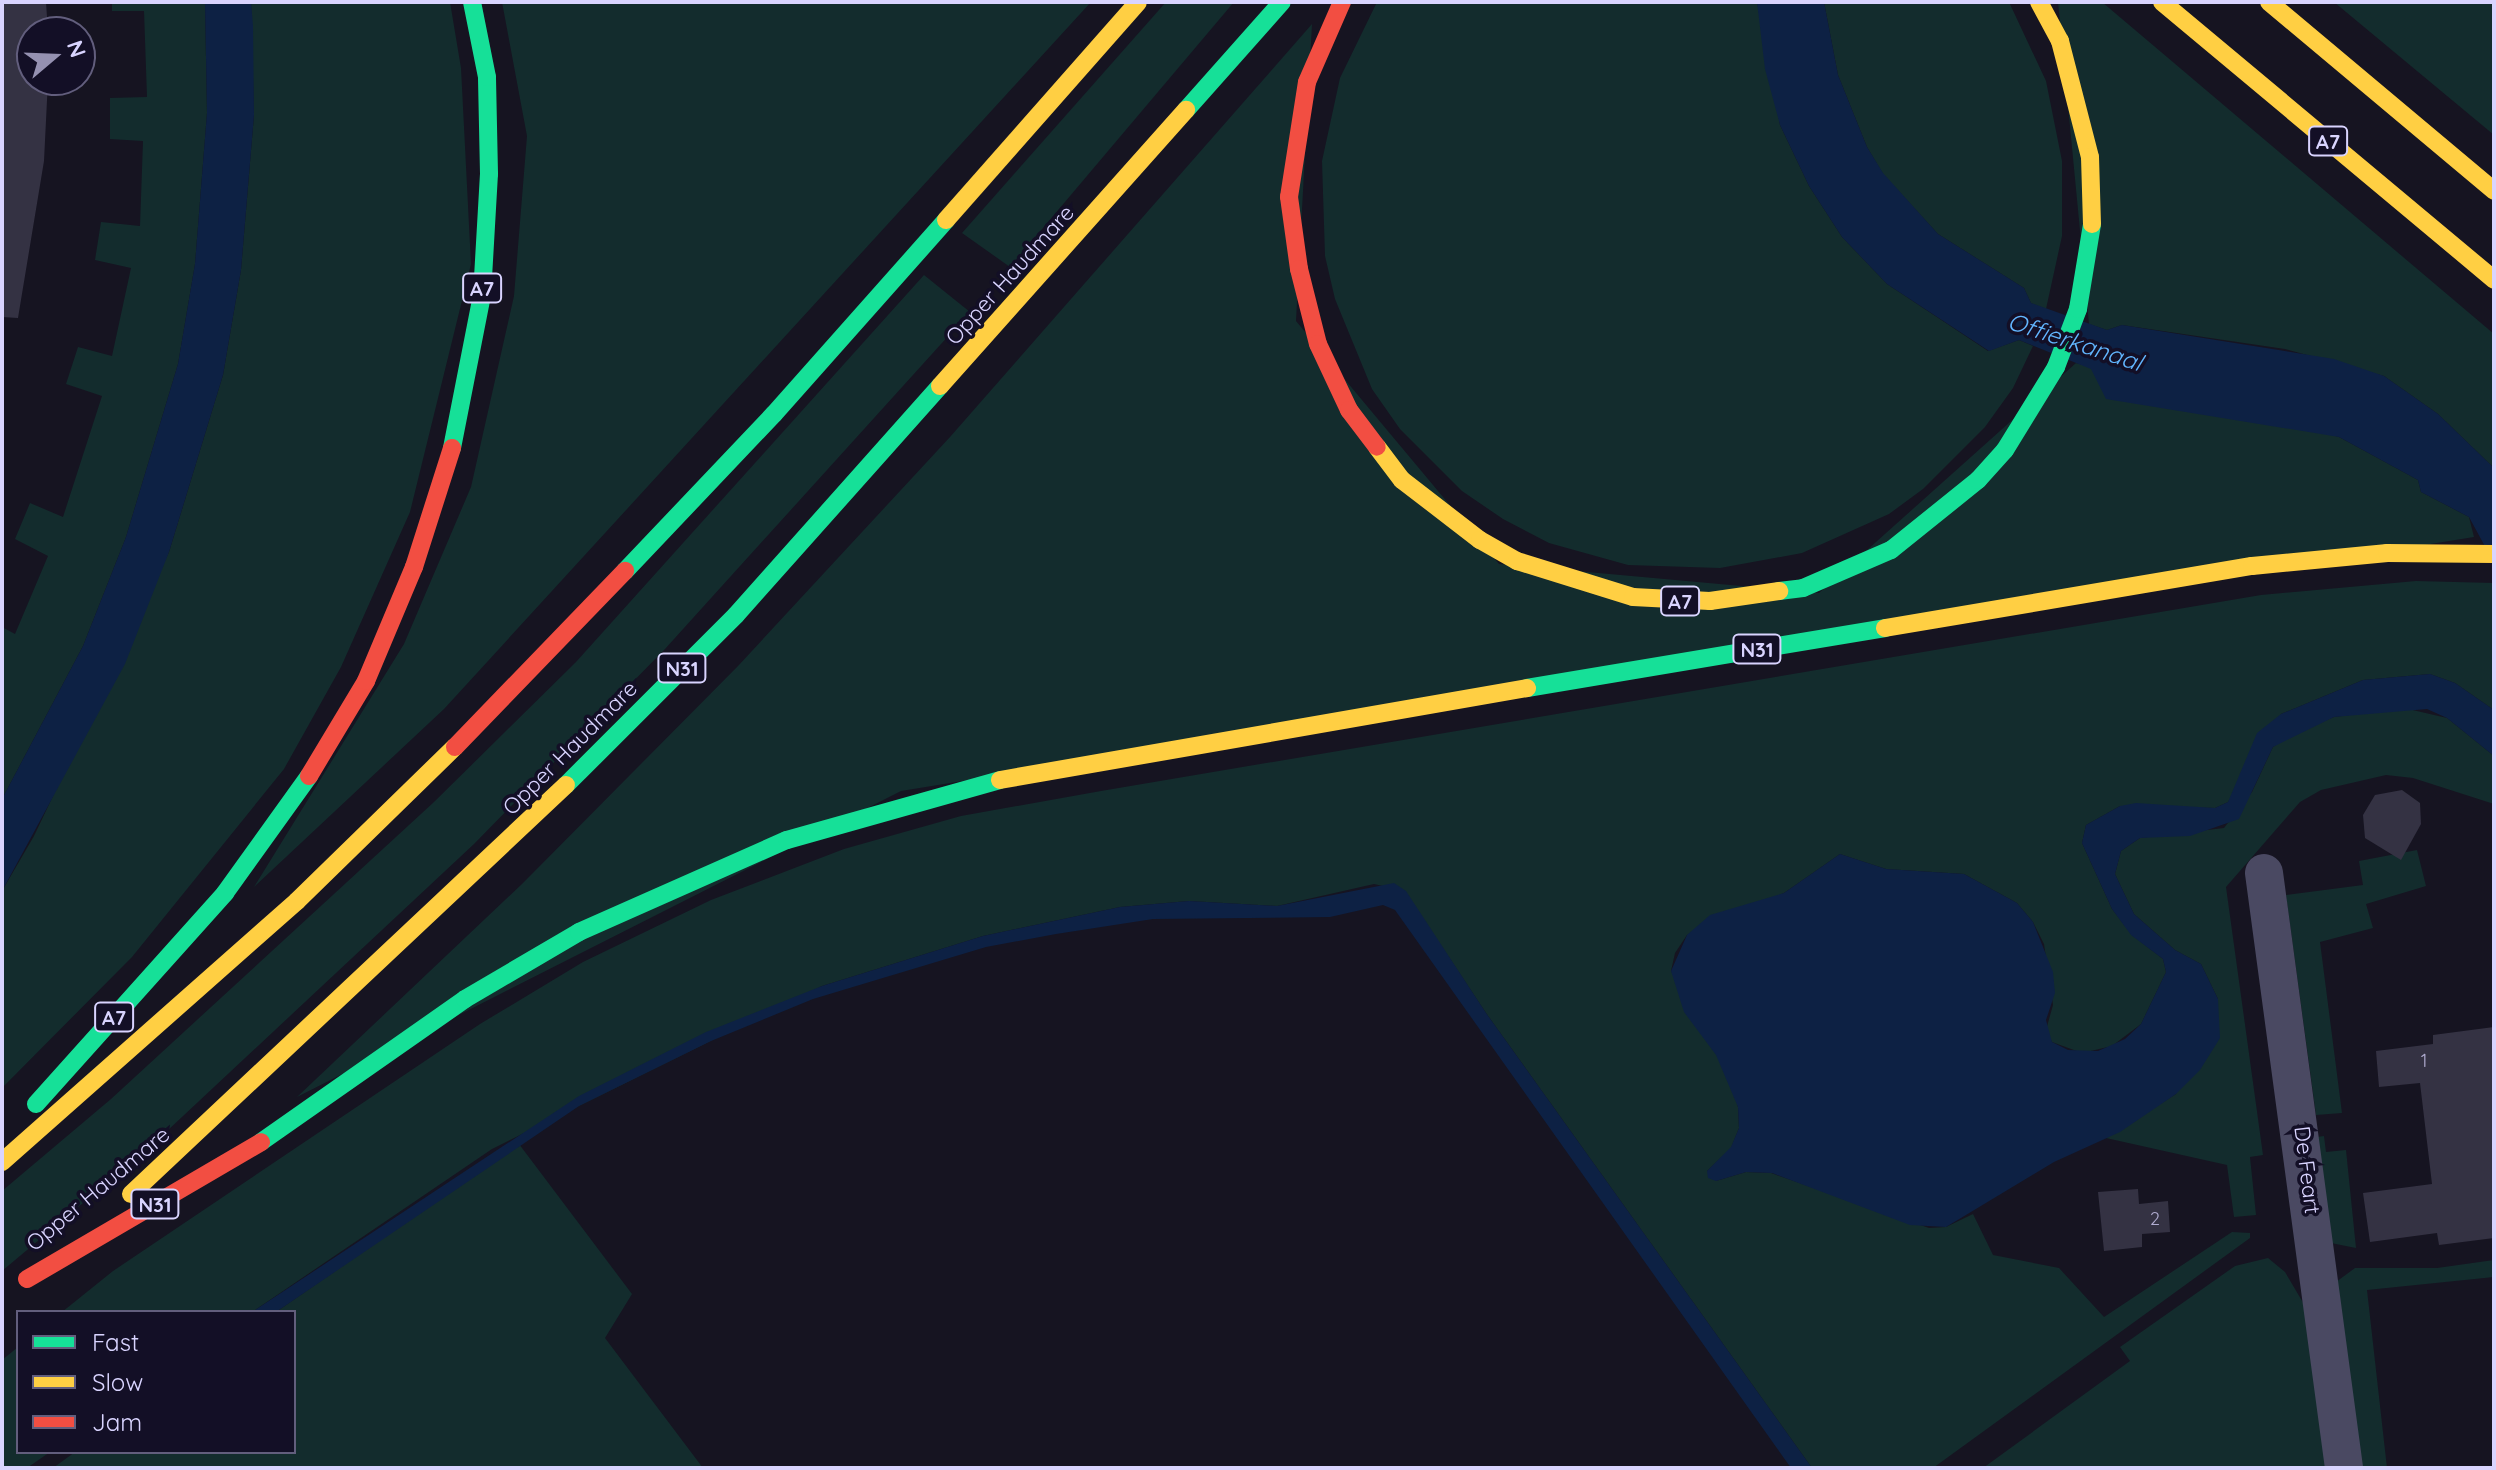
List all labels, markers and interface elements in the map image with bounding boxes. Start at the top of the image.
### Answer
north arrow [16,16,96,96]
text: N [61,37,93,61]
road number: A7 [2308,125,2348,157]
street label: Opper Haudmare [940,200,1080,350]
road number: A7 [462,272,502,304]
water label: Offierkanaal [2004,307,2146,377]
road number: A7 [1660,585,1700,617]
road number: N31 [1731,633,1783,665]
road number: N31 [656,652,708,684]
street label: Opper Haudmare [497,675,643,821]
road number: A7 [94,1001,134,1033]
house number: 1 [2421,1050,2427,1072]
street label: Opper Haudmare [21,1121,175,1257]
street label: De Feart [2289,1125,2325,1215]
road number: N31 [129,1188,181,1220]
house number: 2 [2150,1208,2160,1230]
legend [16,1310,296,1454]
text: Fast [92,1327,139,1357]
text: Slow [92,1367,143,1397]
text: Jam [92,1407,142,1437]

